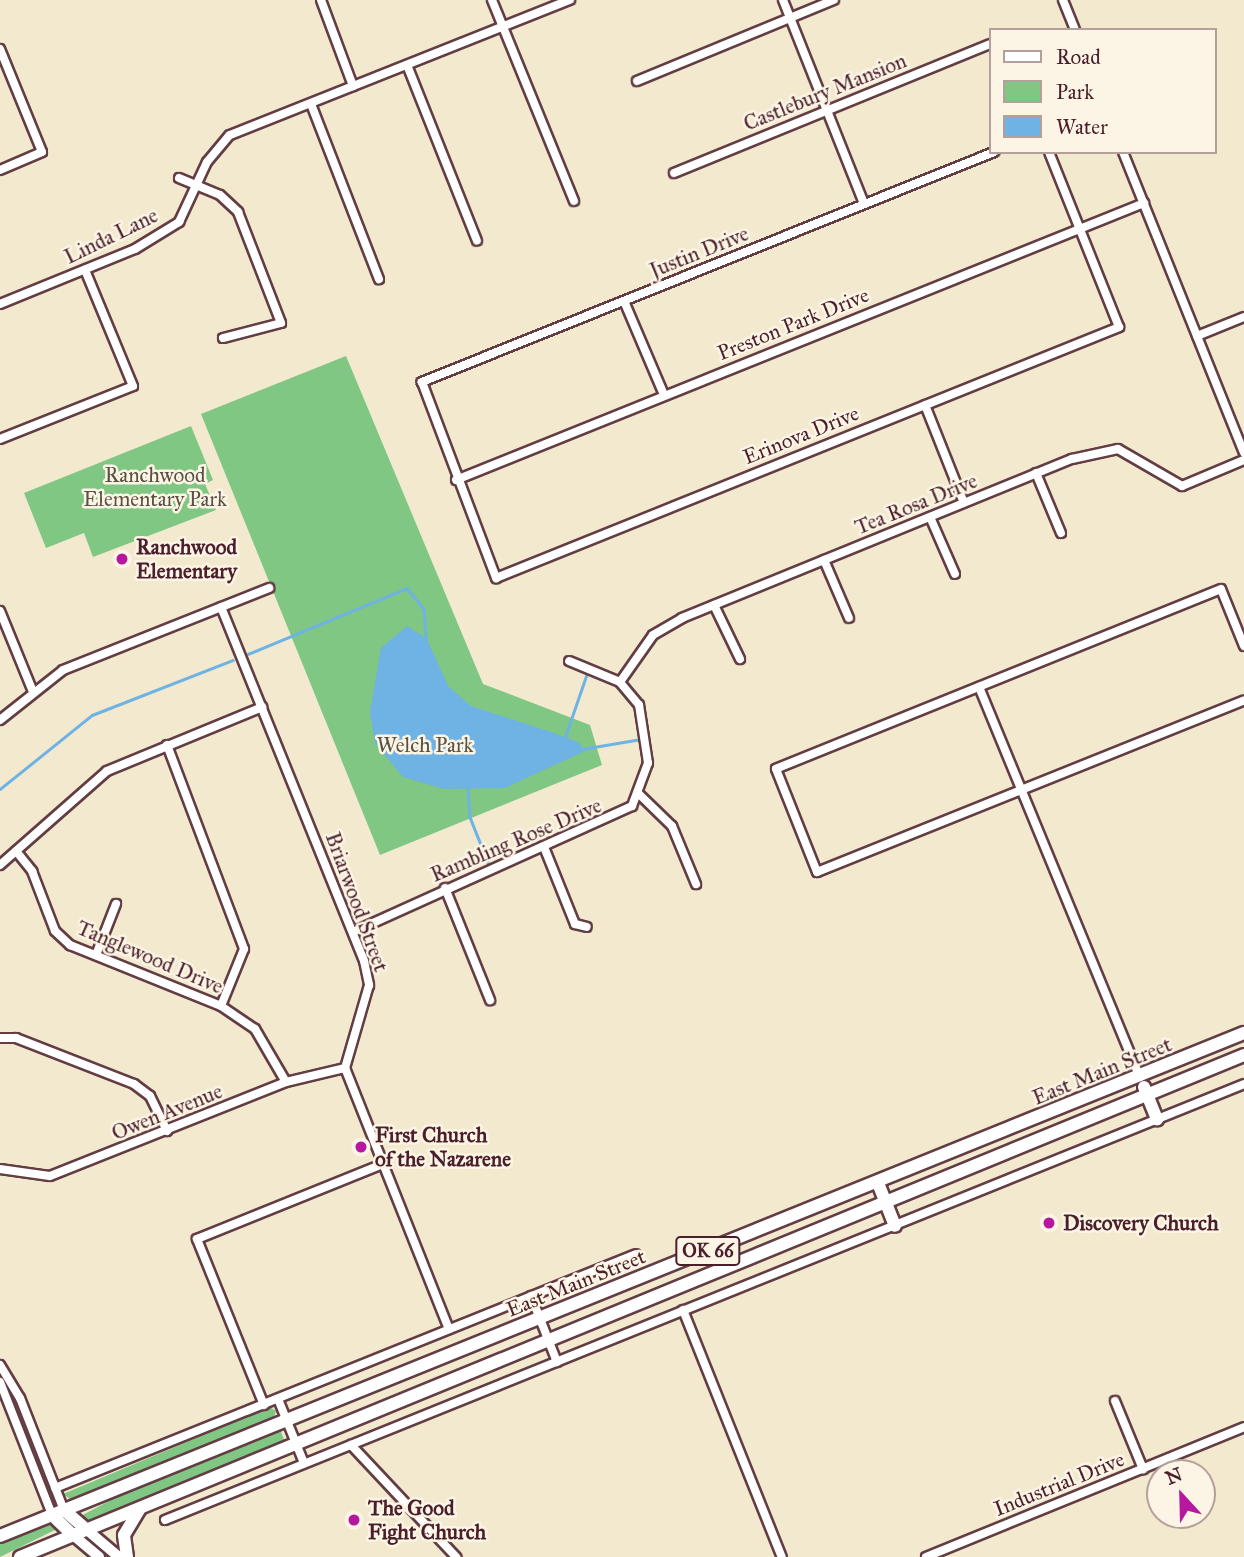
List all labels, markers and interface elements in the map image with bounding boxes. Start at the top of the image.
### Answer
legend [988,28,1216,154]
text: Road [1056,44,1101,70]
street label: Castlebury Mansion [740,48,910,136]
text: Park [1056,79,1094,105]
text: Water [1056,114,1108,140]
street label: Linda Lane [60,203,162,269]
street label: Justin Drive [646,221,752,283]
street label: Preston Park Drive [714,282,872,366]
street label: Erinova Drive [739,400,863,470]
park label: Ranchwood Elementary Park [83,462,227,512]
street label: Tea Rosa Drive [851,468,981,540]
place label: Ranchwood Elementary [136,534,237,584]
marker: Ranchwood Elementary [114,551,130,567]
park label: Welch Park [377,732,473,758]
street label: Rambling Rose Drive [427,793,605,887]
street label: Briarwood Street [320,829,394,975]
street label: Tanglewood Drive [73,915,227,999]
street label: East Main Street [1029,1032,1175,1110]
street label: Owen Avenue [108,1078,226,1146]
place label: First Church of the Nazarene [375,1122,511,1172]
marker: First Church of the Nazarene [353,1139,369,1155]
place label: Discovery Church [1063,1210,1219,1236]
marker: Discovery Church [1041,1215,1057,1231]
road number: OK 66 [675,1236,741,1266]
street label: East Main Street [503,1244,649,1322]
street label: Industrial Drive [990,1446,1128,1522]
north arrow [1146,1459,1216,1529]
text: N [1162,1462,1185,1490]
place label: The Good Fight Church [368,1495,486,1545]
marker: The Good Fight Church [346,1512,362,1528]

